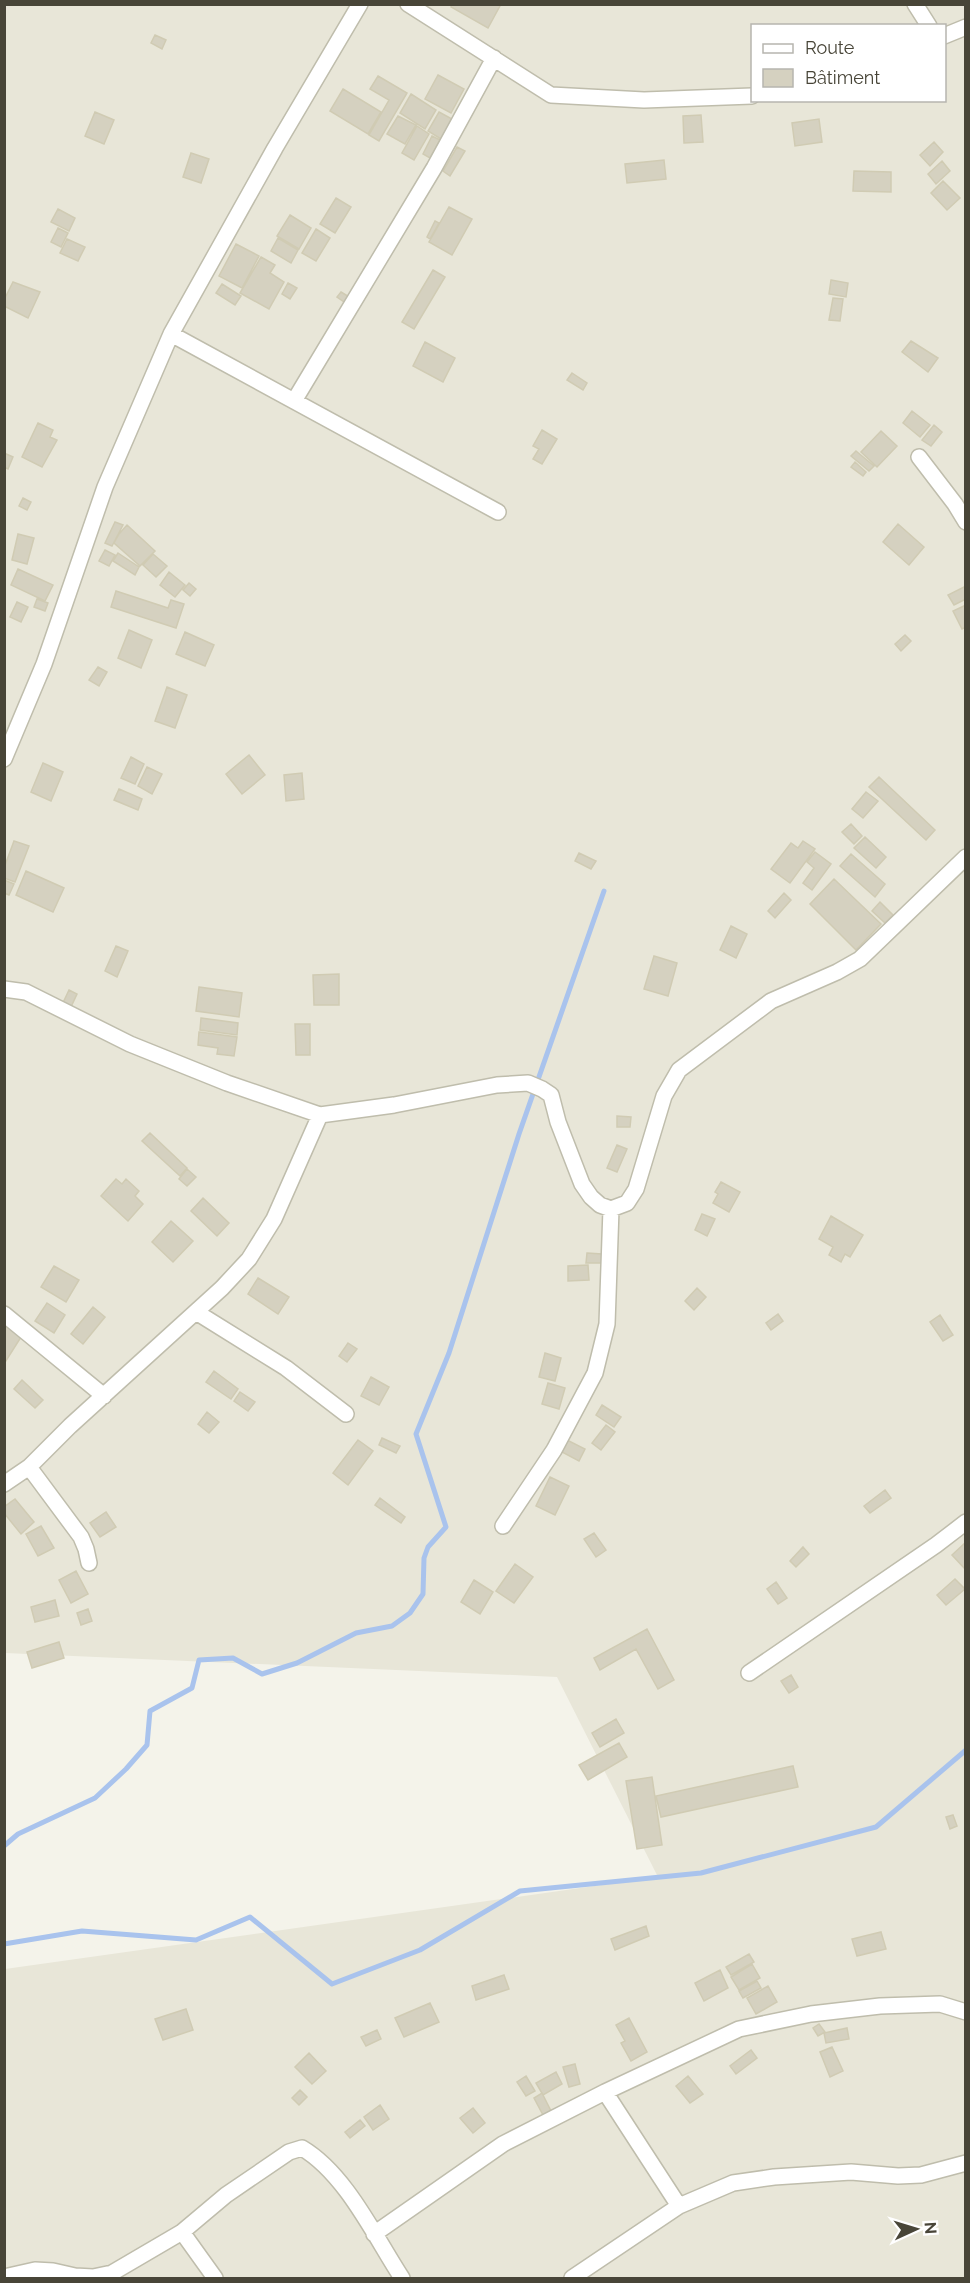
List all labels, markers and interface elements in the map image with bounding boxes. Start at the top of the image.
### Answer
legend [751,24,946,102]
text: Route [805,37,855,58]
text: Bâtiment [805,67,880,88]
north arrow [886,2199,946,2259]
text: N [921,2221,940,2235]

